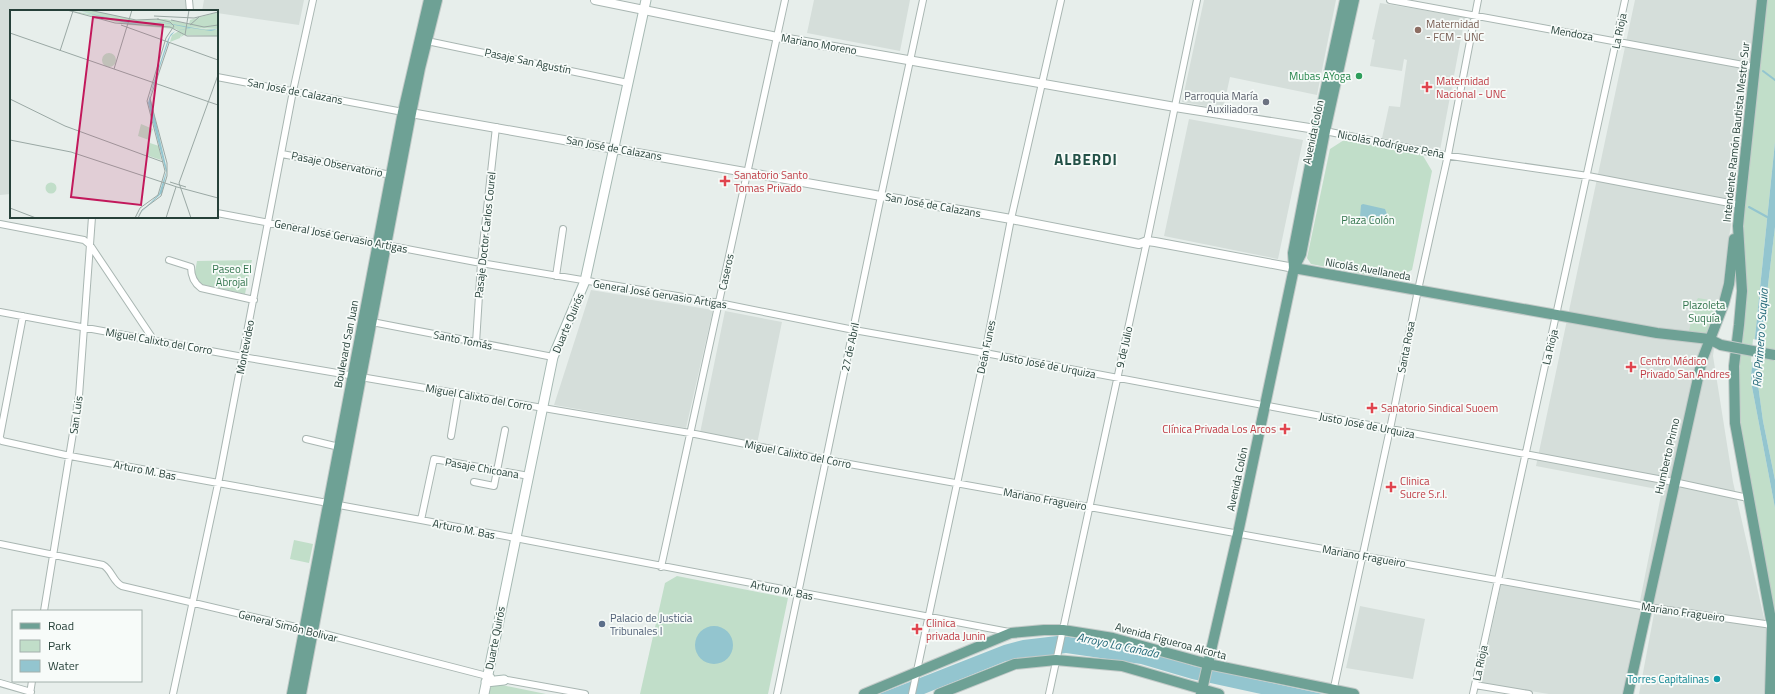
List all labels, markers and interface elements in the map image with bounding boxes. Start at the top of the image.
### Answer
inset map [10,10,218,218]
street label: La Rioja [1607,11,1631,50]
place label: Maternidad - FCM - UNC [1426,16,1484,45]
street label: Mendoza [1550,21,1595,45]
marker: Maternidad - FCM - UNC [1413,25,1423,35]
street label: Mariano Moreno [780,29,858,59]
street label: Intendente Ramón Bautista Mestre Sur [1719,41,1753,223]
street label: Pasaje San Agustín [483,44,573,78]
place label: Mubas AYoga [1289,68,1351,84]
marker: Mubas AYoga [1354,71,1364,81]
place label: Maternidad Nacional - UNC [1436,73,1506,102]
street label: San José de Calazans [246,74,344,108]
marker: Maternidad Nacional - UNC [1421,81,1433,93]
place label: Parroquia María Auxiliadora [1184,88,1258,117]
marker: Parroquia María Auxiliadora [1261,97,1271,107]
street label: Avenida Colón [1298,98,1328,166]
street label: Nicolás Rodríguez Peña [1336,126,1446,162]
street label: San José de Calazans [565,132,663,164]
street label: Pasaje Observatorio [290,147,384,181]
district label: ALBERDI [1054,148,1118,171]
place label: Sanatorio Santo Tomas Privado [734,167,808,196]
street label: Pasaje Doctor Carlos Courel [470,171,500,299]
marker: Sanatorio Santo Tomas Privado [719,175,731,187]
street label: San José de Calazans [884,189,982,221]
park label: Plaza Colón [1341,212,1395,228]
street label: General José Gervasio Artigas [273,215,409,257]
street label: Caseros [714,252,738,292]
street label: Nicolás Avellaneda [1324,254,1412,284]
park label: Paseo El Abrojal [212,261,252,290]
street label: General José Gervasio Artigas [592,275,728,313]
water label: Río Primero o Suquía [1747,287,1773,388]
street label: Duarte Quirós [548,290,588,356]
park label: Plazoleta Suquía [1683,297,1726,326]
street label: Boulevard San Juan [330,299,362,389]
street label: Montevideo [232,318,258,376]
street label: Deán Funes [973,319,999,375]
street label: Santa Rosa [1393,319,1419,374]
street label: 27 de Abril [837,321,863,373]
street label: Miguel Calixto del Corro [104,324,214,358]
street label: 9 de Julio [1111,324,1137,369]
street label: Santo Tomás [432,326,494,354]
street label: La Rioja [1538,327,1562,366]
street label: Justo José de Urquiza [999,348,1098,382]
place label: Centro Médico Privado San Andres [1640,353,1730,382]
marker: Centro Médico Privado San Andres [1625,361,1637,373]
street label: Miguel Calixto del Corro [424,380,534,414]
street label: San Luis [65,395,87,435]
place label: Sanatorio Sindical Suoem [1381,400,1498,416]
marker: Sanatorio Sindical Suoem [1366,402,1378,414]
street label: Justo José de Urquiza [1318,408,1417,442]
street label: Humberto Primo [1650,416,1684,496]
place label: Clínica Privada Los Arcos [1162,421,1276,437]
marker: Clínica Privada Los Arcos [1279,423,1291,435]
street label: Miguel Calixto del Corro [743,436,853,472]
street label: Avenida Colón [1222,445,1252,513]
street label: Pasaje Chicoana [444,454,521,482]
street label: Arturo M. Bas [112,456,178,484]
place label: Clinica Sucre S.r.l. [1400,473,1447,502]
marker: Clinica Sucre S.r.l. [1385,481,1397,493]
street label: Mariano Fragueiro [1002,484,1088,514]
street label: Arturo M. Bas [431,515,497,543]
street label: Mariano Fragueiro [1321,541,1407,571]
street label: Arturo M. Bas [749,576,815,604]
street label: Mariano Fragueiro [1640,598,1726,626]
street label: Duarte Quirós [481,605,509,671]
street label: General Simón Bolivar [237,606,340,646]
legend [12,610,142,682]
place label: Palacio de Justicia Tribunales I [610,610,693,639]
place label: Clinica privada Junin [926,615,986,644]
text: Road [48,616,74,635]
street label: Avenida Figueroa Alcorta [1114,618,1229,664]
marker: Palacio de Justicia Tribunales I [597,619,607,629]
marker: Clinica privada Junin [911,623,923,635]
water label: Arroyo La Cañada [1075,627,1162,663]
text: Park [48,636,71,655]
street label: La Rioja [1468,643,1492,682]
text: Water [48,656,79,675]
place label: Torres Capitalinas [1627,671,1709,687]
marker: Torres Capitalinas [1712,674,1722,684]

